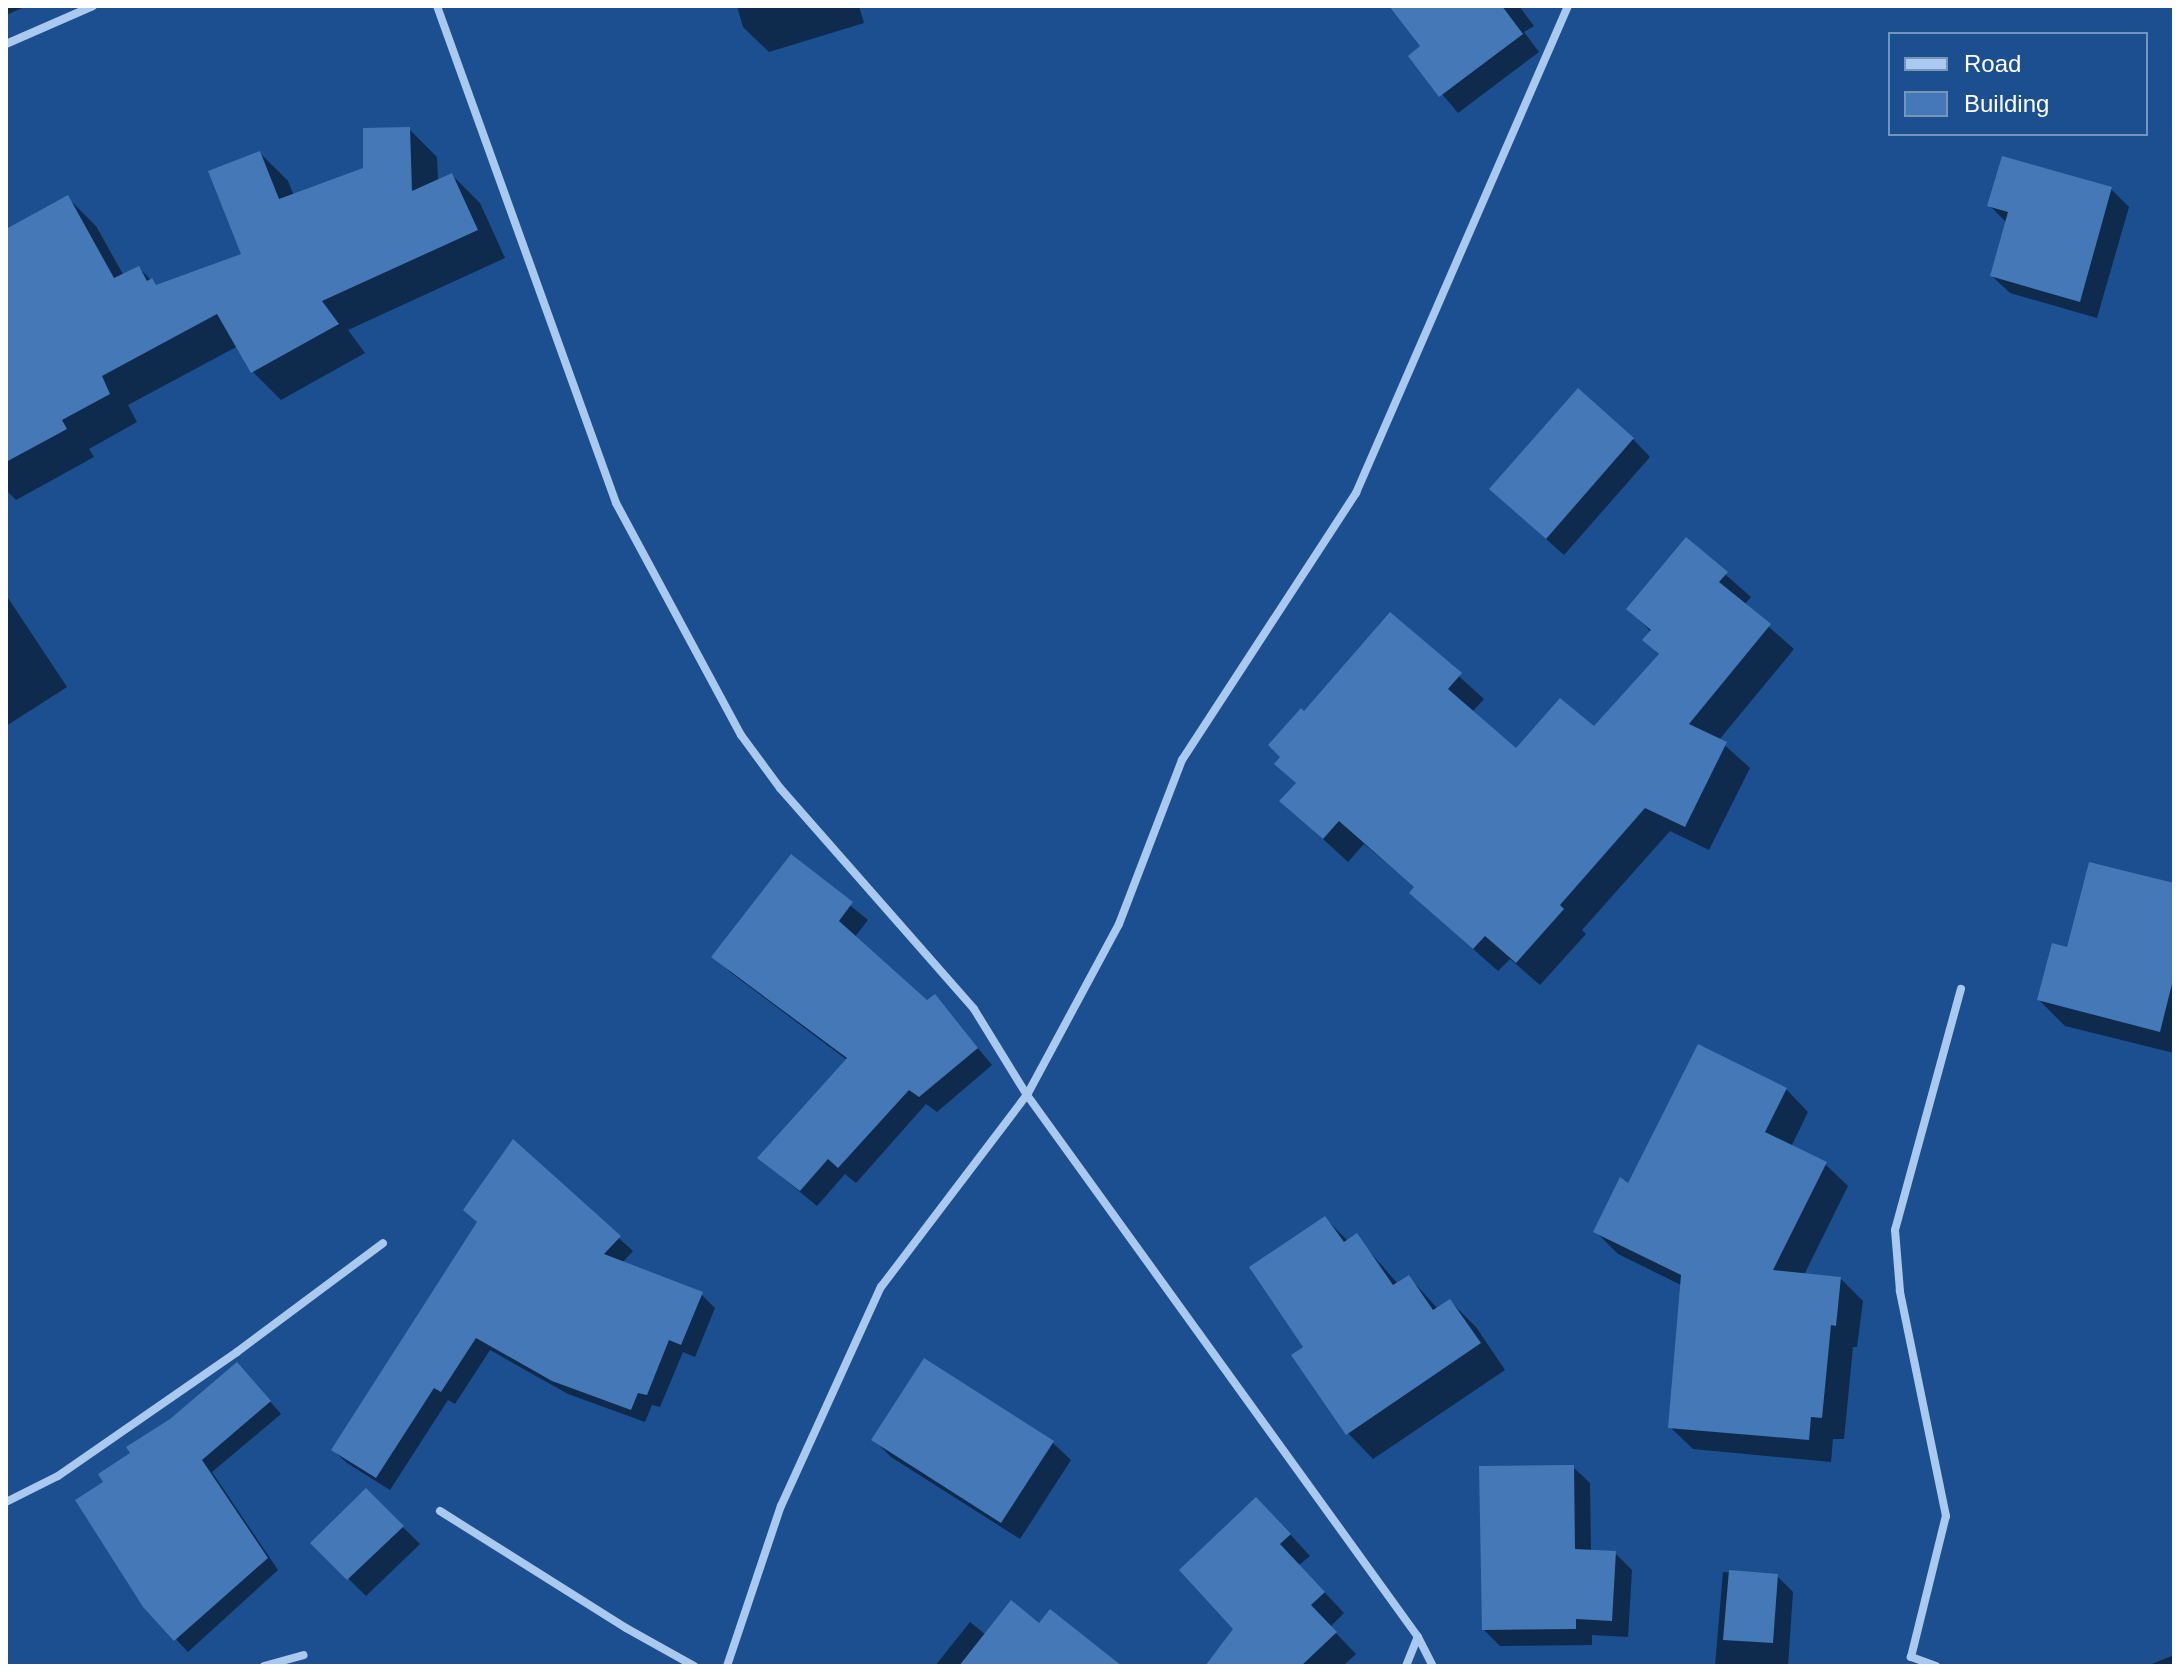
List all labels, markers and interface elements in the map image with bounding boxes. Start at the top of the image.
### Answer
legend [1888,32,2148,136]
text: Road [1964,50,2021,77]
text: Building [1964,90,2049,117]

